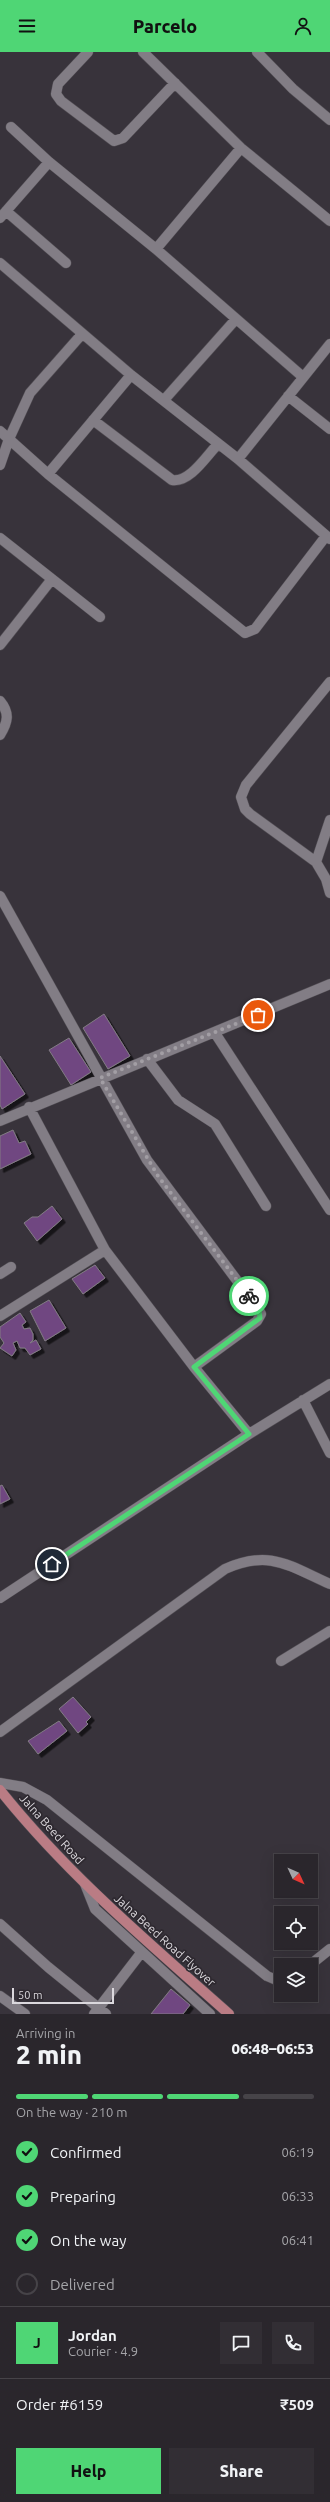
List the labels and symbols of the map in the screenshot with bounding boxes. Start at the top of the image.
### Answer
pin [241,998,275,1032]
courier [229,1276,269,1316]
pin [35,1547,69,1581]
street label: Jalna Beed Road [17,1791,87,1867]
north arrow [274,1854,318,1898]
street label: Jalna Beed Road Flyover [112,1891,218,1989]
scale bar [12,1986,114,2005]

